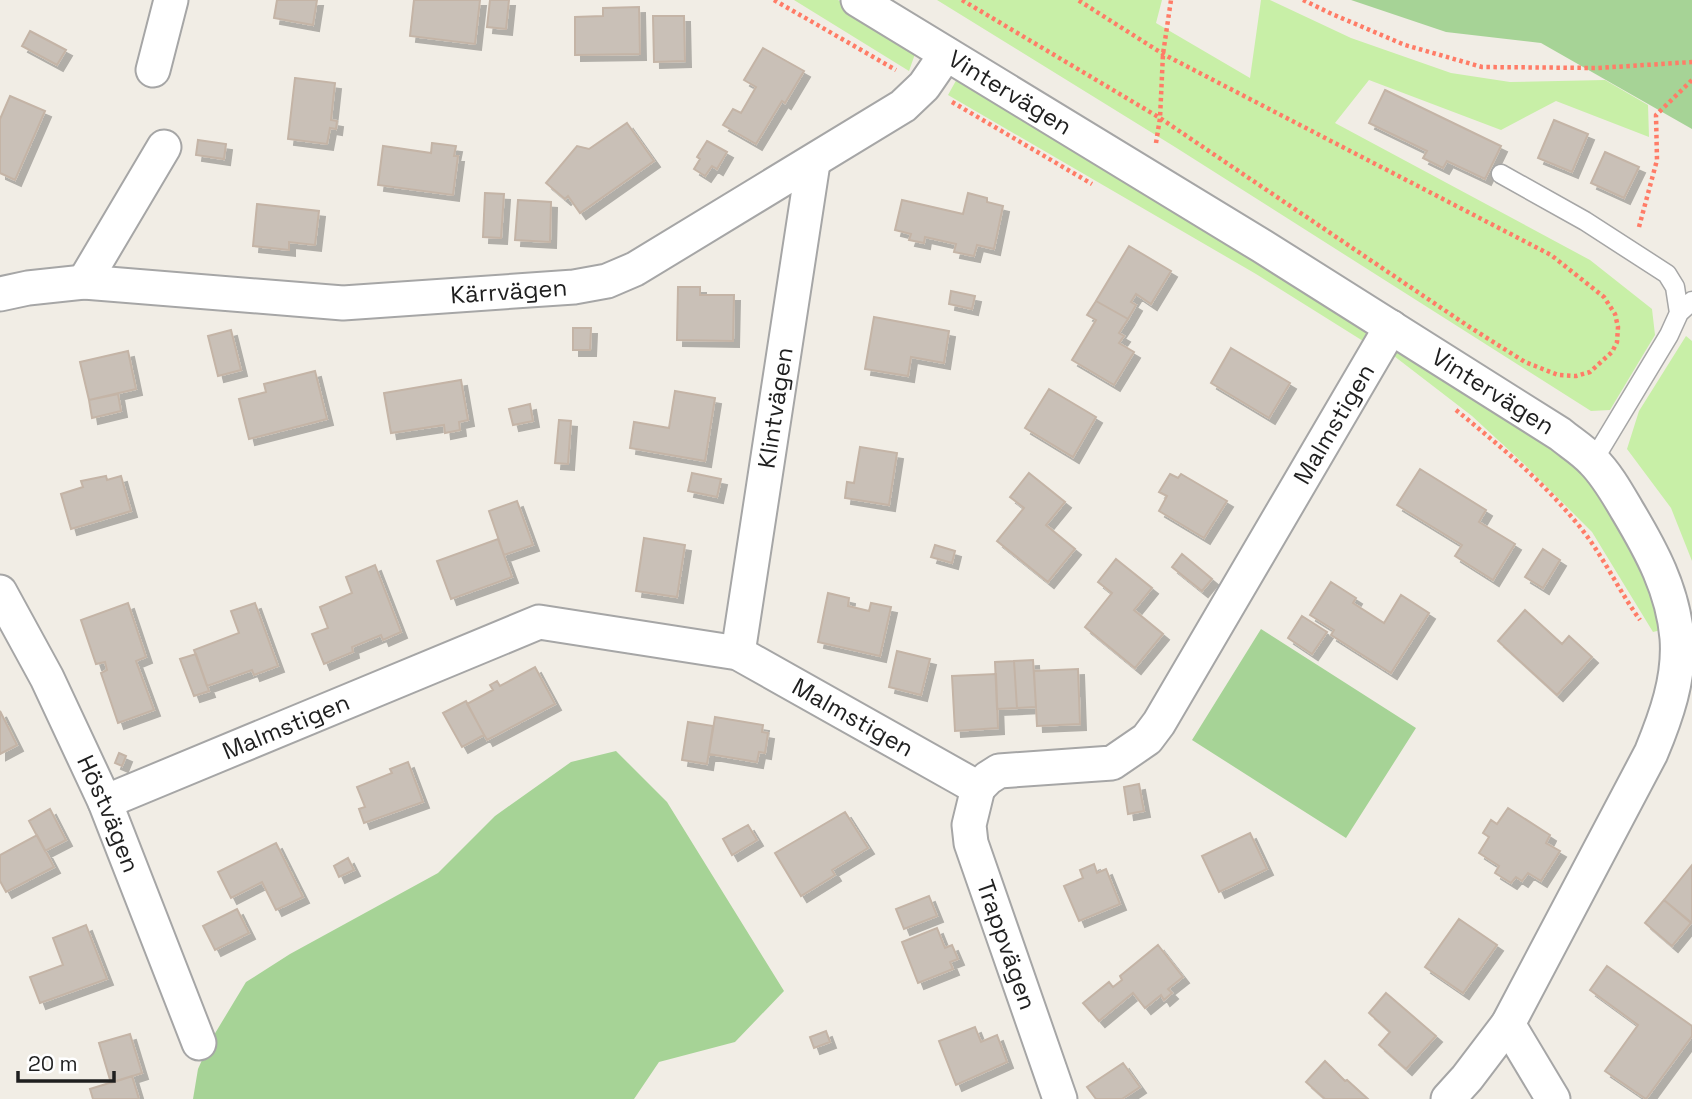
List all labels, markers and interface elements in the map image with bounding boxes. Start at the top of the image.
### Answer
street label: Vintervägen [943,43,1078,142]
street label: Kärrvägen [449,272,568,311]
street label: Vintervägen [1426,341,1560,442]
street label: Klintvägen [750,345,800,471]
street label: Malmstigen [1286,358,1381,490]
street label: Malmstigen [787,671,919,764]
street label: Malmstigen [218,686,354,767]
street label: Höstvägen [70,750,147,877]
street label: Trappvägen [970,876,1044,1014]
scale bar [18,1040,114,1084]
text: 20 m [28,1050,78,1077]

